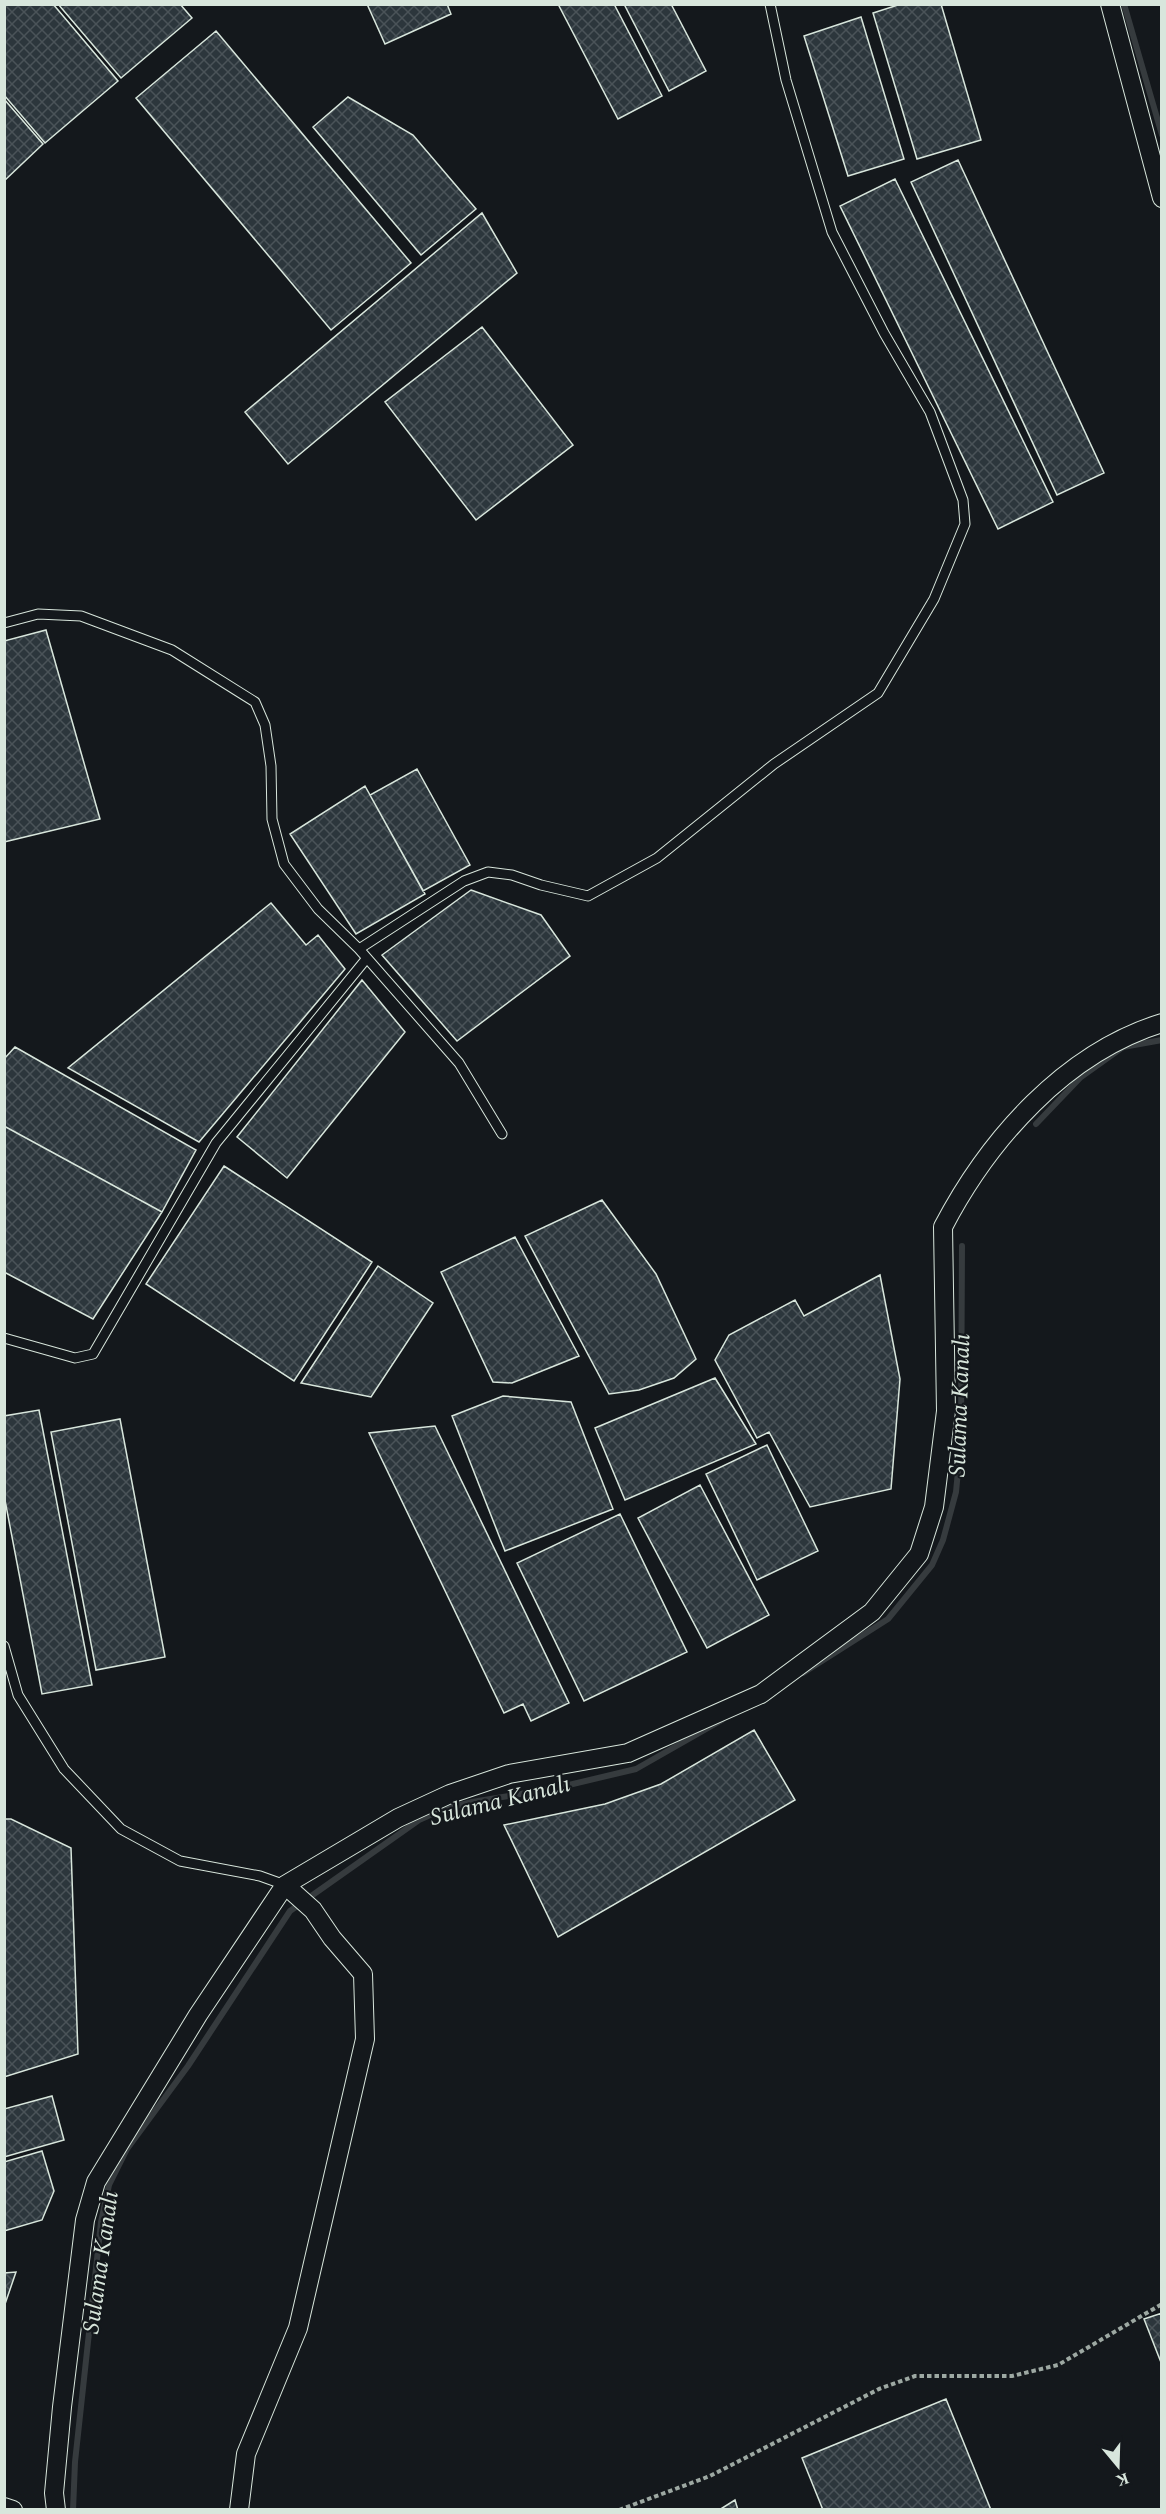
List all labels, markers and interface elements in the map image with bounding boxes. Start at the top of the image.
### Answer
water label: Sulama Kanalı [940,1333,980,1477]
water label: Sulama Kanalı [426,1766,574,1836]
water label: Sulama Kanalı [73,2188,129,2336]
north arrow [1088,2436,1148,2496]
text: K [1112,2466,1132,2493]

